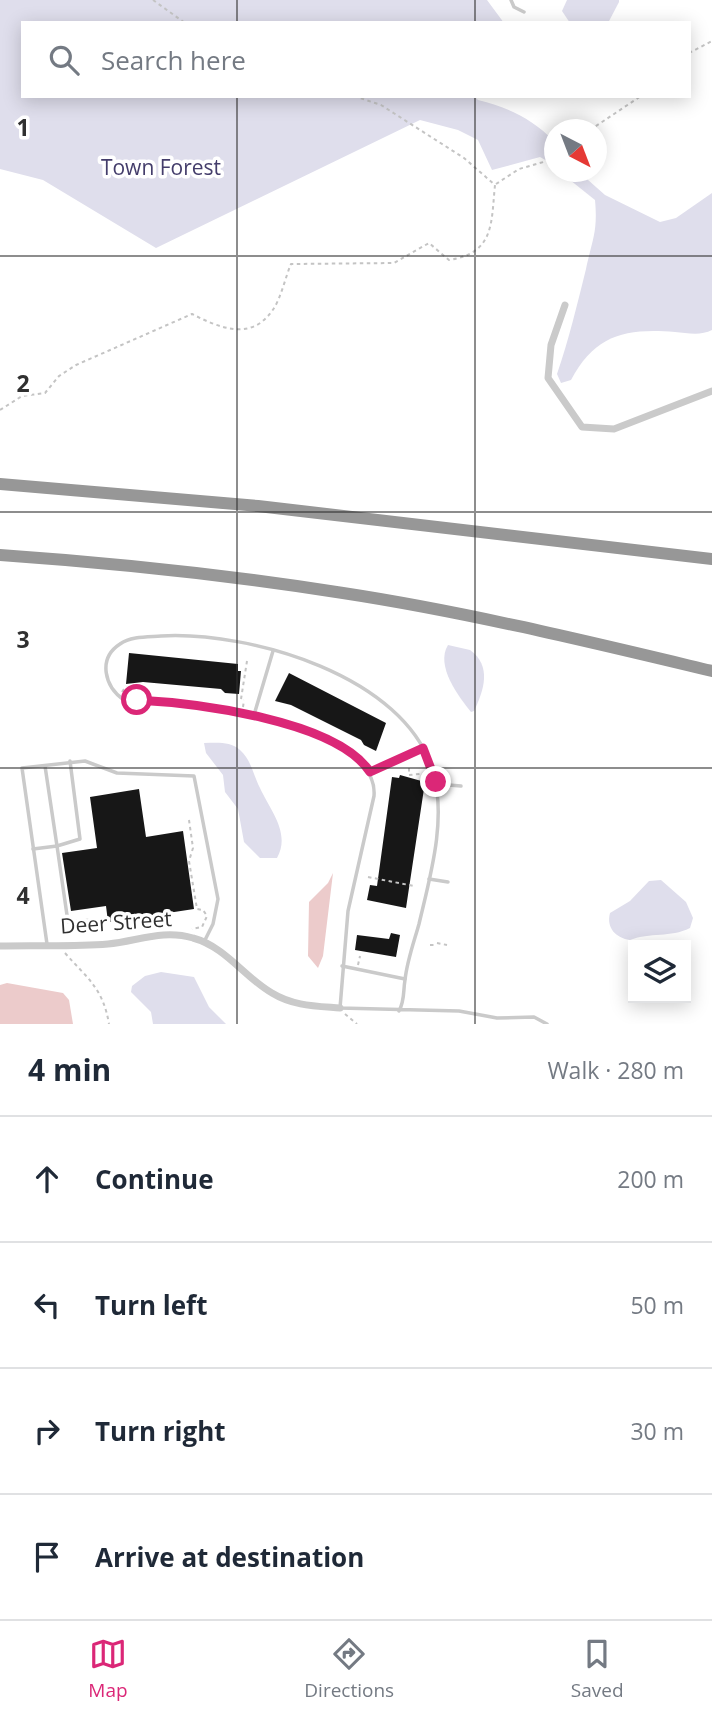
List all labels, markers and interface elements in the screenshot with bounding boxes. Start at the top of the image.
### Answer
search box [21,21,691,98]
icon: search [45,41,83,79]
text: Search here [101,42,246,78]
text: 1 [16,111,30,143]
north arrow [544,119,607,182]
park label: Town Forest [101,153,221,181]
text: 2 [16,367,30,399]
text: 3 [16,623,30,655]
route start [121,684,152,715]
route end [420,766,451,797]
text: 4 [16,879,30,911]
street label: Deer Street [59,904,173,940]
map controls [628,940,691,1003]
button: layers [628,940,691,1003]
text: 4 min [28,1049,111,1090]
text: Walk · 280 m [547,1054,684,1086]
icon: ahead [28,1160,66,1198]
text: Continue [95,1161,214,1197]
text: 200 m [617,1163,684,1195]
icon: left [28,1286,66,1324]
text: Turn left [95,1287,207,1323]
text: 50 m [630,1289,684,1321]
icon: right [28,1412,66,1450]
text: Turn right [95,1413,226,1449]
text: 30 m [630,1415,684,1447]
icon: arrive [28,1538,66,1576]
text: Arrive at destination [95,1539,364,1575]
tab: Map [88,1635,128,1703]
tab: Directions [304,1635,394,1703]
tab: Saved [571,1635,624,1703]

